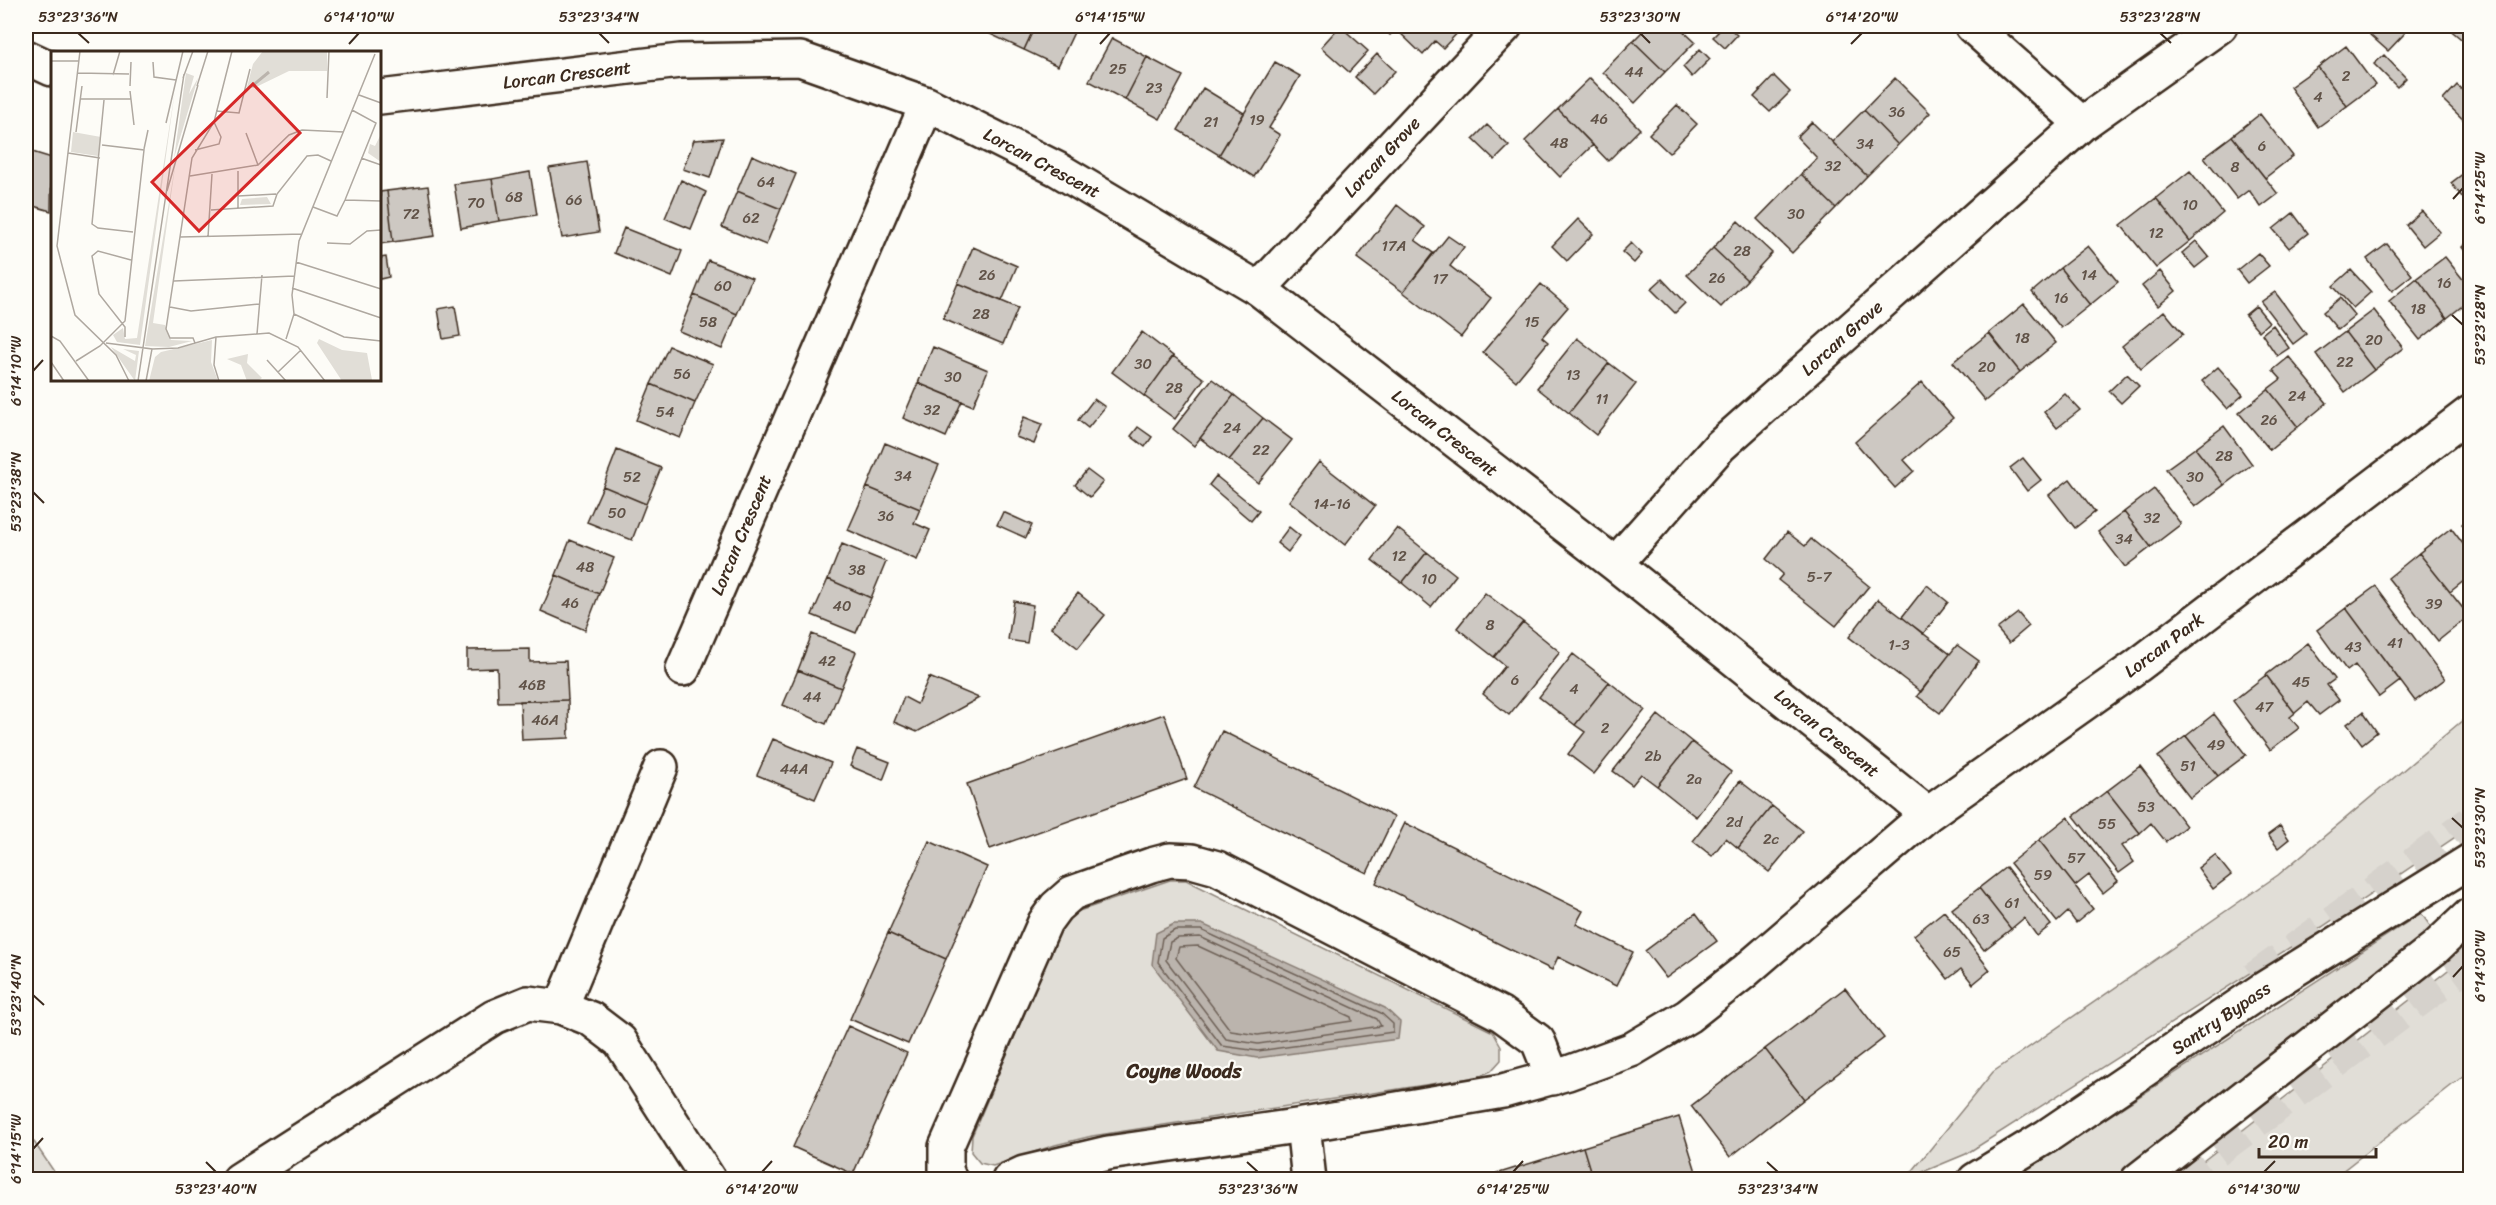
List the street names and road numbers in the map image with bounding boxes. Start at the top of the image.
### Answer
street label: Lorcan Crescent [501,51,633,99]
street label: Lorcan Grove [1335,109,1429,205]
street label: Lorcan Crescent [978,119,1106,207]
street label: Lorcan Grove [1793,292,1891,384]
street label: Lorcan Crescent [1384,381,1506,485]
street label: Lorcan Crescent [701,469,781,600]
street label: Lorcan Park [2117,604,2212,686]
street label: Lorcan Crescent [1767,680,1887,786]
street label: Santry Bypass [2164,972,2278,1063]

